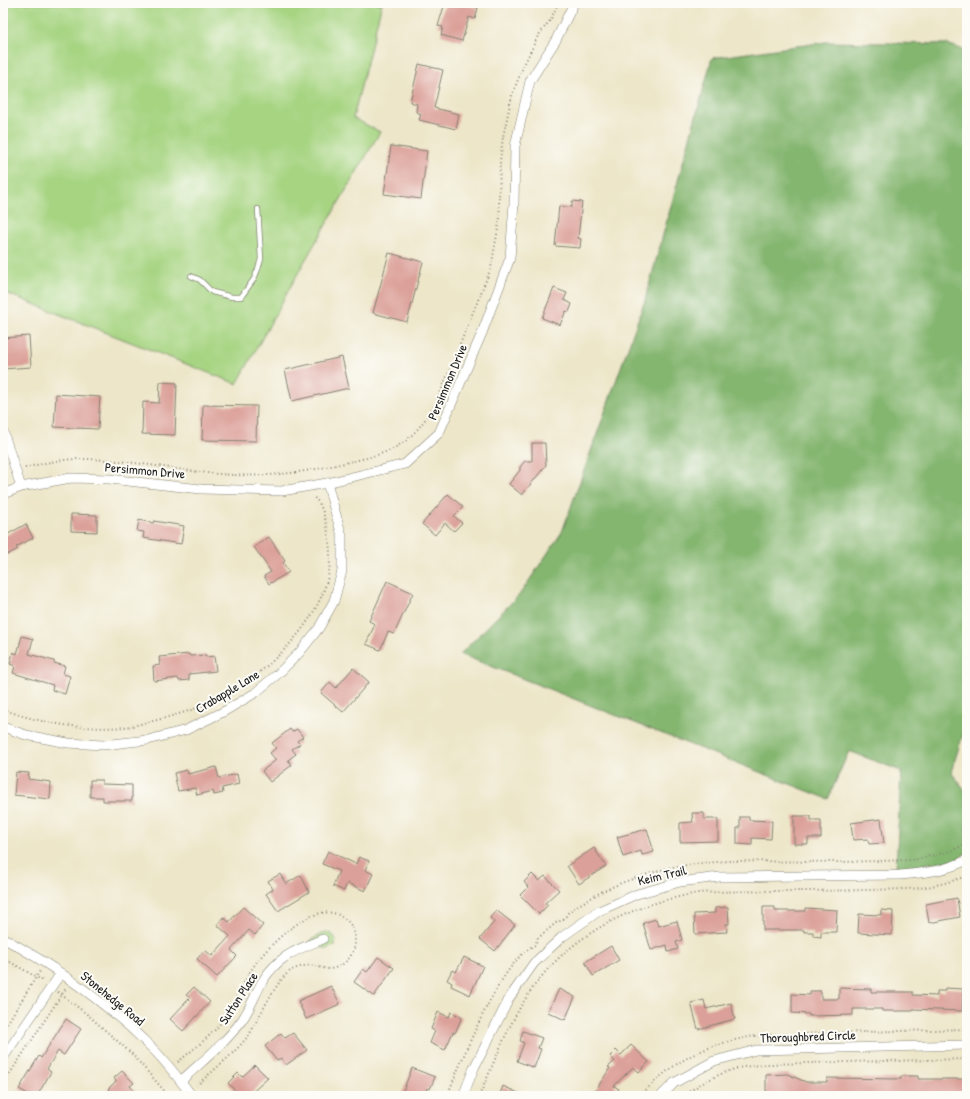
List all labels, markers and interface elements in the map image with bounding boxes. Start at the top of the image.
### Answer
street label: Persimmon Drive [423,341,471,423]
street label: Persimmon Drive [104,458,186,482]
street label: Crabapple Lane [192,665,262,717]
street label: Keim Trail [636,861,689,889]
street label: Stonehedge Road [77,967,149,1029]
street label: Sutton Place [214,968,262,1028]
street label: Thoroughbred Circle [760,1025,856,1047]

